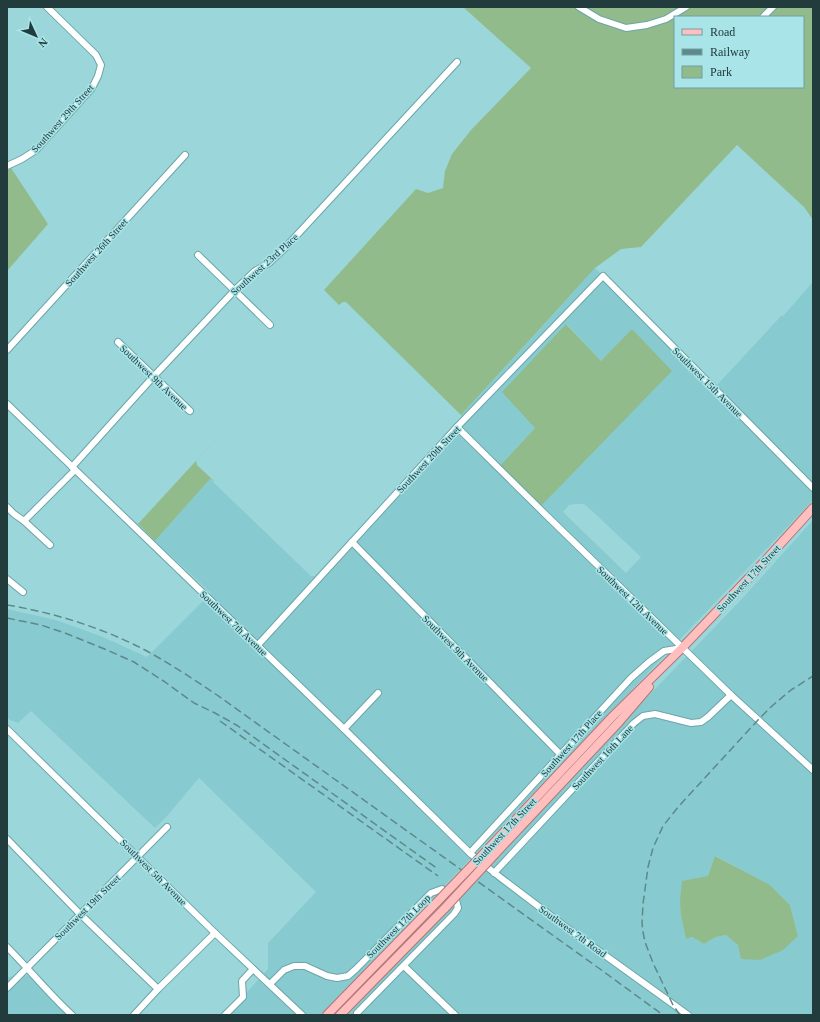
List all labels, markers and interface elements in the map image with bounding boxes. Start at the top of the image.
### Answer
north arrow [16,16,56,56]
legend [674,16,804,88]
text: Road [710,25,735,39]
text: N [36,36,50,50]
text: Railway [710,45,750,59]
text: Park [710,65,732,79]
street label: Southwest 29th Street [29,82,96,155]
street label: Southwest 26th Street [63,216,130,289]
street label: Southwest 23rd Place [228,231,301,297]
street label: Southwest 9th Avenue [118,342,190,413]
street label: Southwest 15th Avenue [670,345,745,420]
street label: Southwest 20th Street [394,423,462,495]
street label: Southwest 17th Street [714,542,782,614]
street label: Southwest 12th Avenue [595,564,671,637]
street label: Southwest 7th Avenue [198,588,270,659]
street label: Southwest 9th Avenue [420,613,491,684]
street label: Southwest 17th Place [538,707,605,779]
street label: Southwest 16th Lane [570,722,636,792]
street label: Southwest 17th Street [470,795,538,867]
street label: Southwest 5th Avenue [118,837,189,908]
street label: Southwest 19th Street [52,872,122,942]
street label: Southwest 17th Loop [364,892,432,960]
street label: Southwest 7th Road [537,903,609,960]

